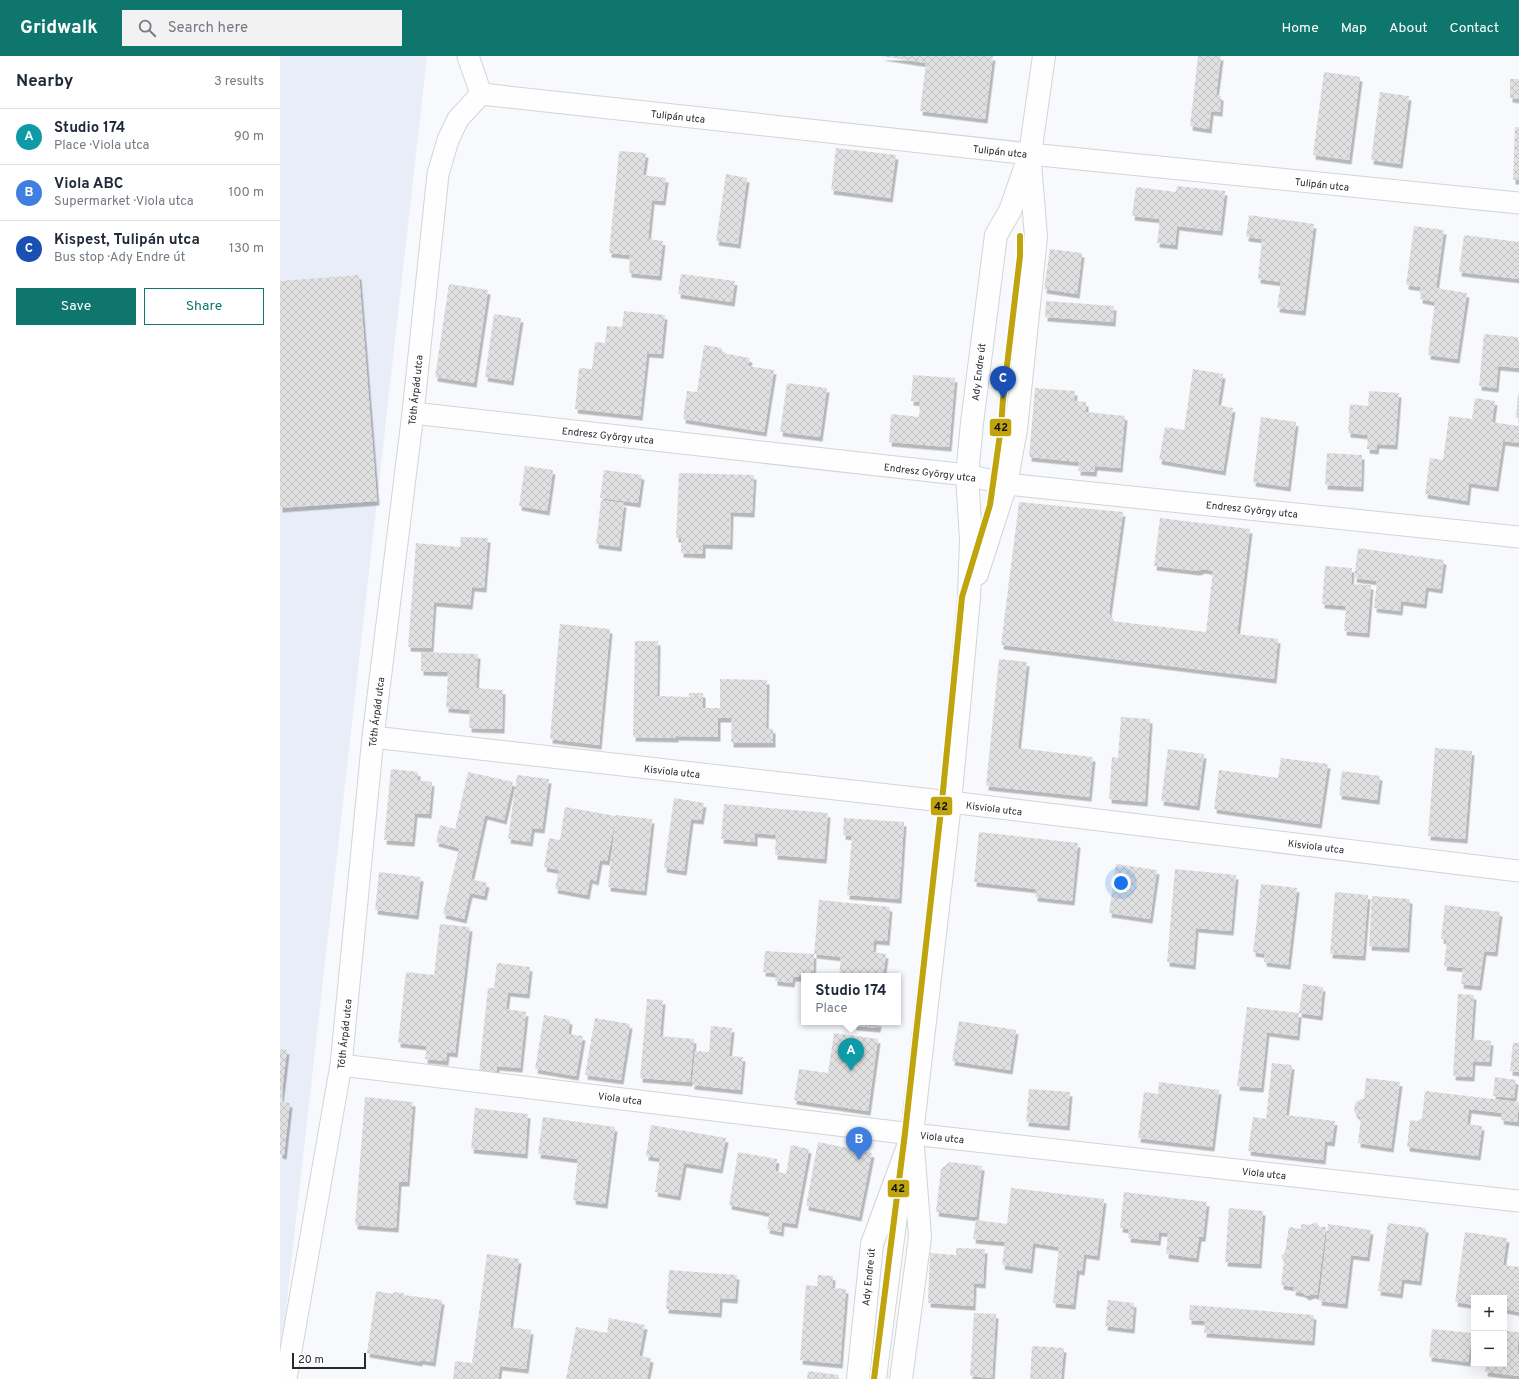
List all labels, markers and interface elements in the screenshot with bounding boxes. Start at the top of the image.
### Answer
search box [122,10,402,46]
text: Gridwalk [20,16,98,40]
icon: search [136,17,158,39]
text: Search here [168,19,248,38]
text: Home [1282,20,1319,37]
text: Map [1341,20,1367,37]
text: About [1389,20,1428,37]
text: Contact [1450,20,1499,37]
text: Nearby [16,71,73,93]
text: 3 results [214,74,264,90]
street label: Tulipán utca [650,108,706,127]
text: Studio 174 [54,119,125,138]
text: A [24,129,34,145]
text: 90 m [234,129,264,145]
text: Place · Viola utca [54,138,149,154]
street label: Tulipán utca [972,143,1028,162]
text: Viola ABC [54,175,123,194]
street label: Tulipán utca [1294,176,1350,195]
text: B [25,185,33,201]
text: 100 m [228,185,264,201]
text: Supermarket · Viola utca [54,194,193,210]
text: Kispest, Tulipán utca [54,231,200,250]
text: C [25,241,33,257]
text: 130 m [229,241,264,257]
text: Bus stop · Ady Endre út [54,250,185,266]
button: Save [16,288,136,325]
button: Share [144,288,264,325]
street label: Ady Endre út [969,342,990,402]
street label: Tóth Árpád utca [406,354,427,426]
pin: C [990,366,1016,399]
line badge: 42 [989,418,1012,437]
text: 42 [994,421,1008,435]
street label: Endresz György utca [561,425,655,448]
street label: Endresz György utca [883,461,977,486]
street label: Endresz György utca [1205,499,1299,522]
street label: Tóth Árpád utca [367,676,388,748]
street label: Kisviola utca [643,763,701,782]
line badge: 42 [930,796,953,816]
text: 42 [934,800,948,814]
street label: Kisviola utca [965,800,1023,819]
street label: Kisviola utca [1287,838,1345,857]
your location [1111,873,1131,893]
popup [801,973,901,1025]
text: Studio 174 [815,982,887,1001]
street label: Tóth Árpád utca [335,998,356,1070]
text: Place [815,1001,848,1017]
pin: A [838,1038,864,1071]
street label: Viola utca [597,1090,643,1109]
pin: B [846,1127,872,1160]
street label: Viola utca [919,1130,965,1147]
street label: Viola utca [1241,1166,1287,1183]
line badge: 42 [887,1179,910,1198]
text: 42 [891,1182,905,1196]
street label: Ady Endre út [860,1247,879,1307]
map controls [1471,1295,1507,1367]
button: + [1471,1295,1507,1331]
button: − [1471,1331,1507,1367]
scale bar [292,1351,366,1370]
text: 20 m [298,1353,324,1367]

